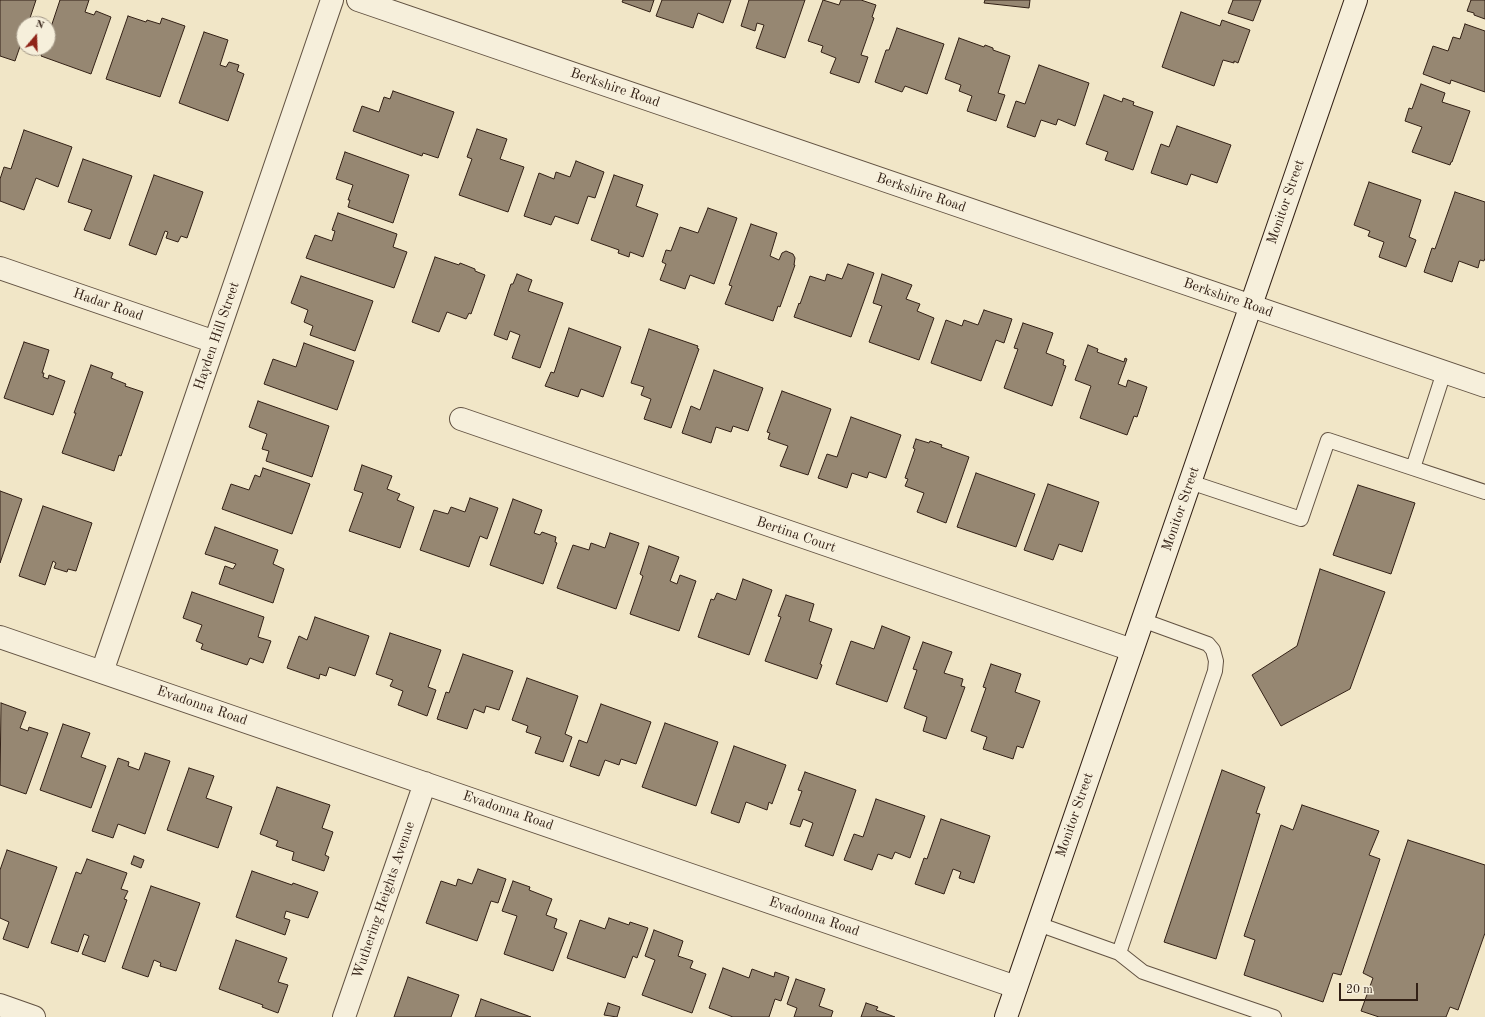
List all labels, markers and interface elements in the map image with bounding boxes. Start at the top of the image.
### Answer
north arrow [16,16,56,56]
text: N [34,19,46,32]
street label: Berkshire Road [568,65,662,111]
street label: Monitor Street [1264,157,1308,247]
street label: Berkshire Road [874,170,968,216]
street label: Berkshire Road [1181,275,1275,321]
street label: Hayden Hill Street [191,280,243,392]
street label: Hadar Road [71,285,145,325]
street label: Monitor Street [1159,464,1203,554]
street label: Bertina Court [754,513,838,557]
street label: Evadonna Road [154,683,250,729]
street label: Monitor Street [1053,770,1097,860]
street label: Evadonna Road [460,788,556,834]
street label: Wuthering Heights Avenue [349,819,419,981]
street label: Evadonna Road [766,894,862,940]
scale bar [1341,975,1420,1001]
text: 20 m [1346,984,1373,996]

